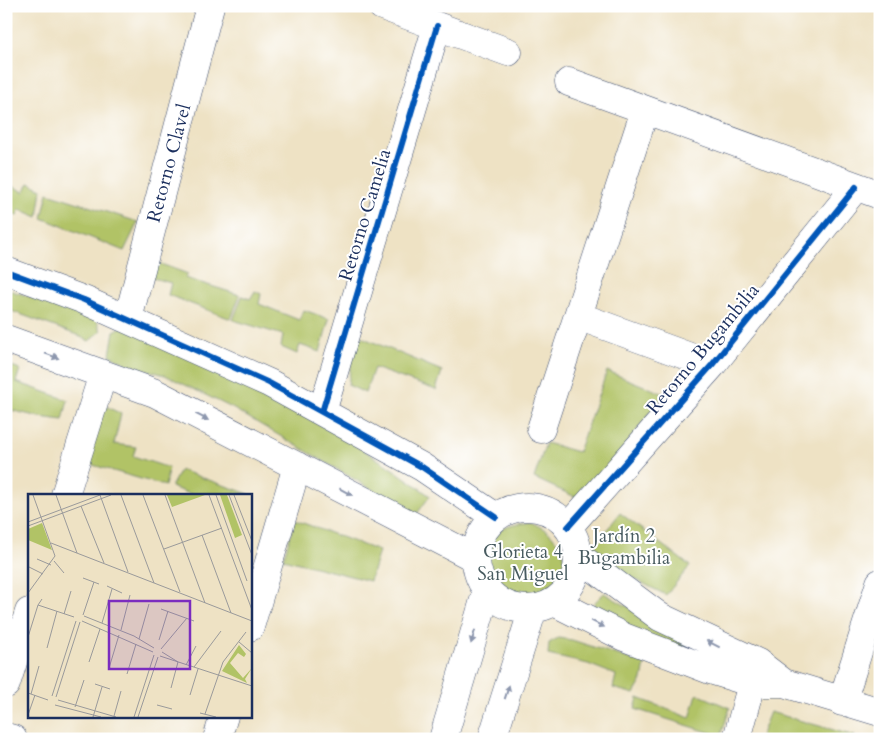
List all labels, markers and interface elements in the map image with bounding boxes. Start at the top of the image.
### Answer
street label: Retorno Clavel [141,101,197,225]
street label: Retorno Camelia [333,146,397,284]
street label: Retorno Bugambilia [641,278,765,420]
one-way arrow [45,352,60,360]
one-way arrow [195,413,209,421]
one-way arrow [339,488,354,496]
inset map [28,494,251,718]
park label: Jardín 2 Bugambilia [578,523,670,571]
park label: Glorieta 4 San Miguel [477,539,569,587]
one-way arrow [591,620,605,628]
one-way arrow [469,630,477,645]
one-way arrow [706,640,720,648]
one-way arrow [504,685,511,700]

